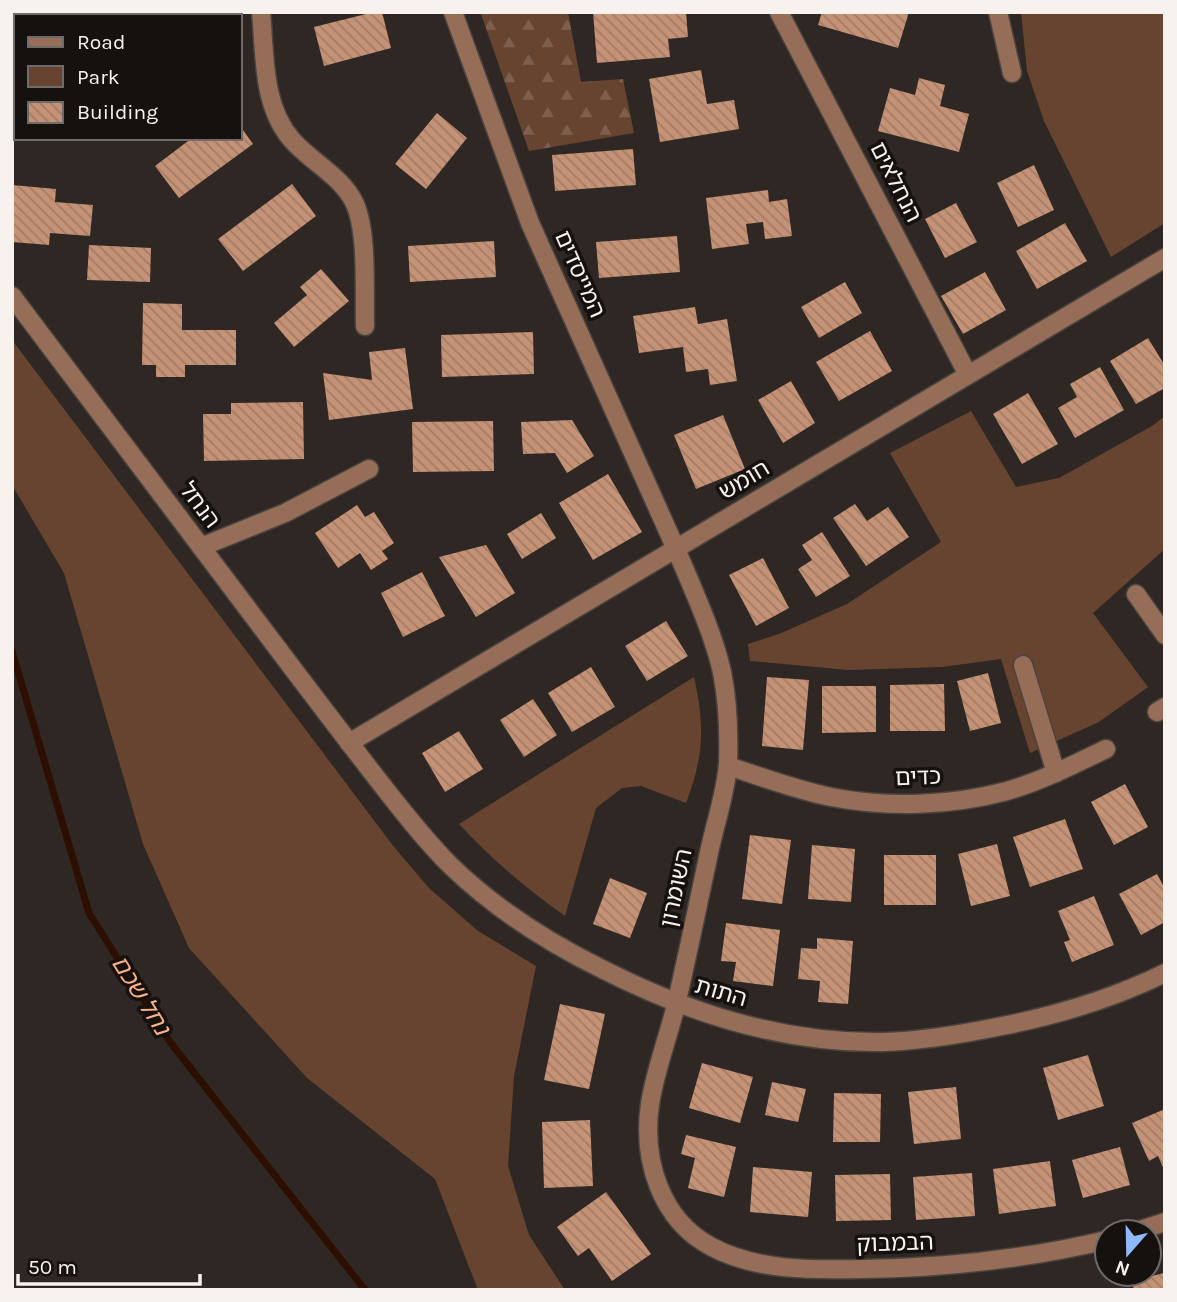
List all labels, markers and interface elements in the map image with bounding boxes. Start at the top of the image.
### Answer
legend [14,14,242,140]
text: Road [77,30,125,54]
text: Park [77,65,120,89]
text: Building [77,100,158,124]
street label: הנחלאים [864,137,928,227]
street label: המייסדים [549,226,611,322]
street label: חומש [714,454,774,506]
street label: הנחל [174,477,226,533]
street label: כדים [894,763,942,791]
street label: השומרון [654,846,698,930]
water label: נחל שכם [106,950,177,1042]
street label: התות [692,972,750,1012]
north arrow [1093,1218,1163,1288]
street label: הבמבוק [856,1228,934,1258]
scale bar [18,1242,200,1286]
text: 50 m [28,1255,77,1279]
text: N [1112,1255,1133,1281]

